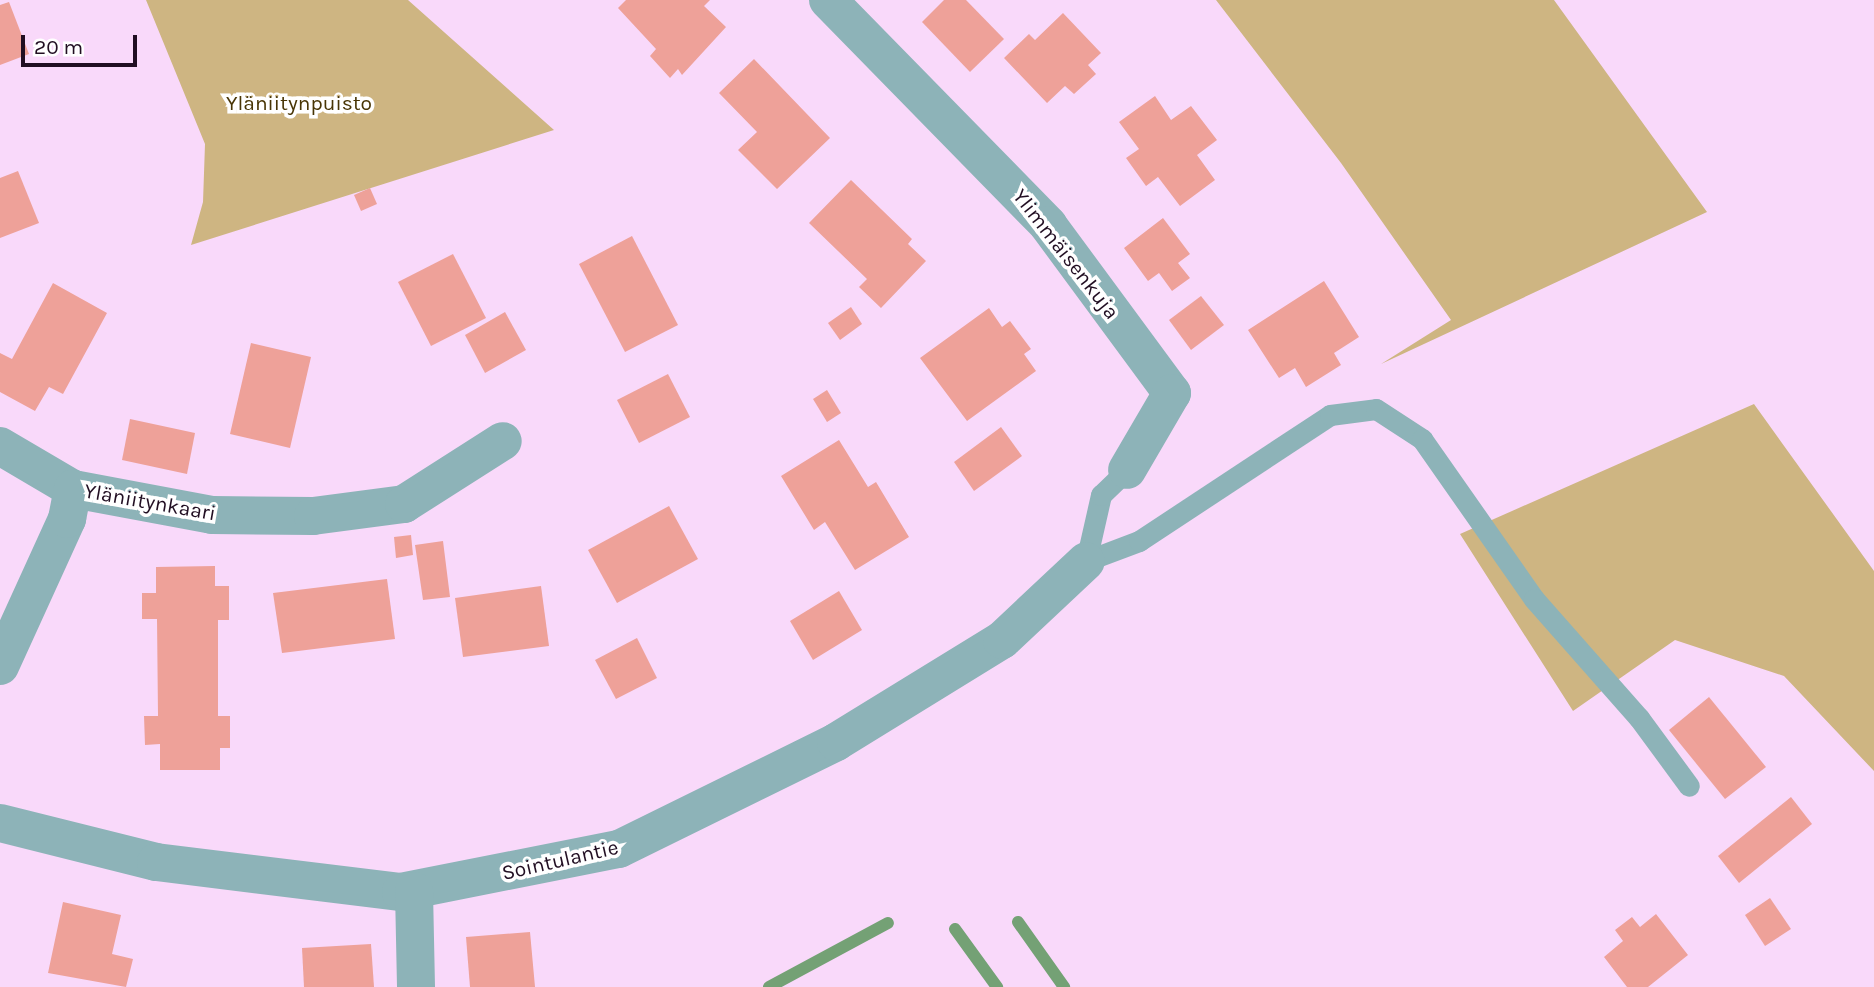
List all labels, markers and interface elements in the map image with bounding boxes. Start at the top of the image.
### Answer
scale bar [24,21,140,65]
text: 20 m [34,35,83,59]
park label: Yläniitynpuisto [226,90,372,116]
street label: Ylimmäisenkuja [1007,184,1125,324]
street label: Yläniitynkaari [82,478,218,526]
street label: Sointulantie [499,834,621,886]

